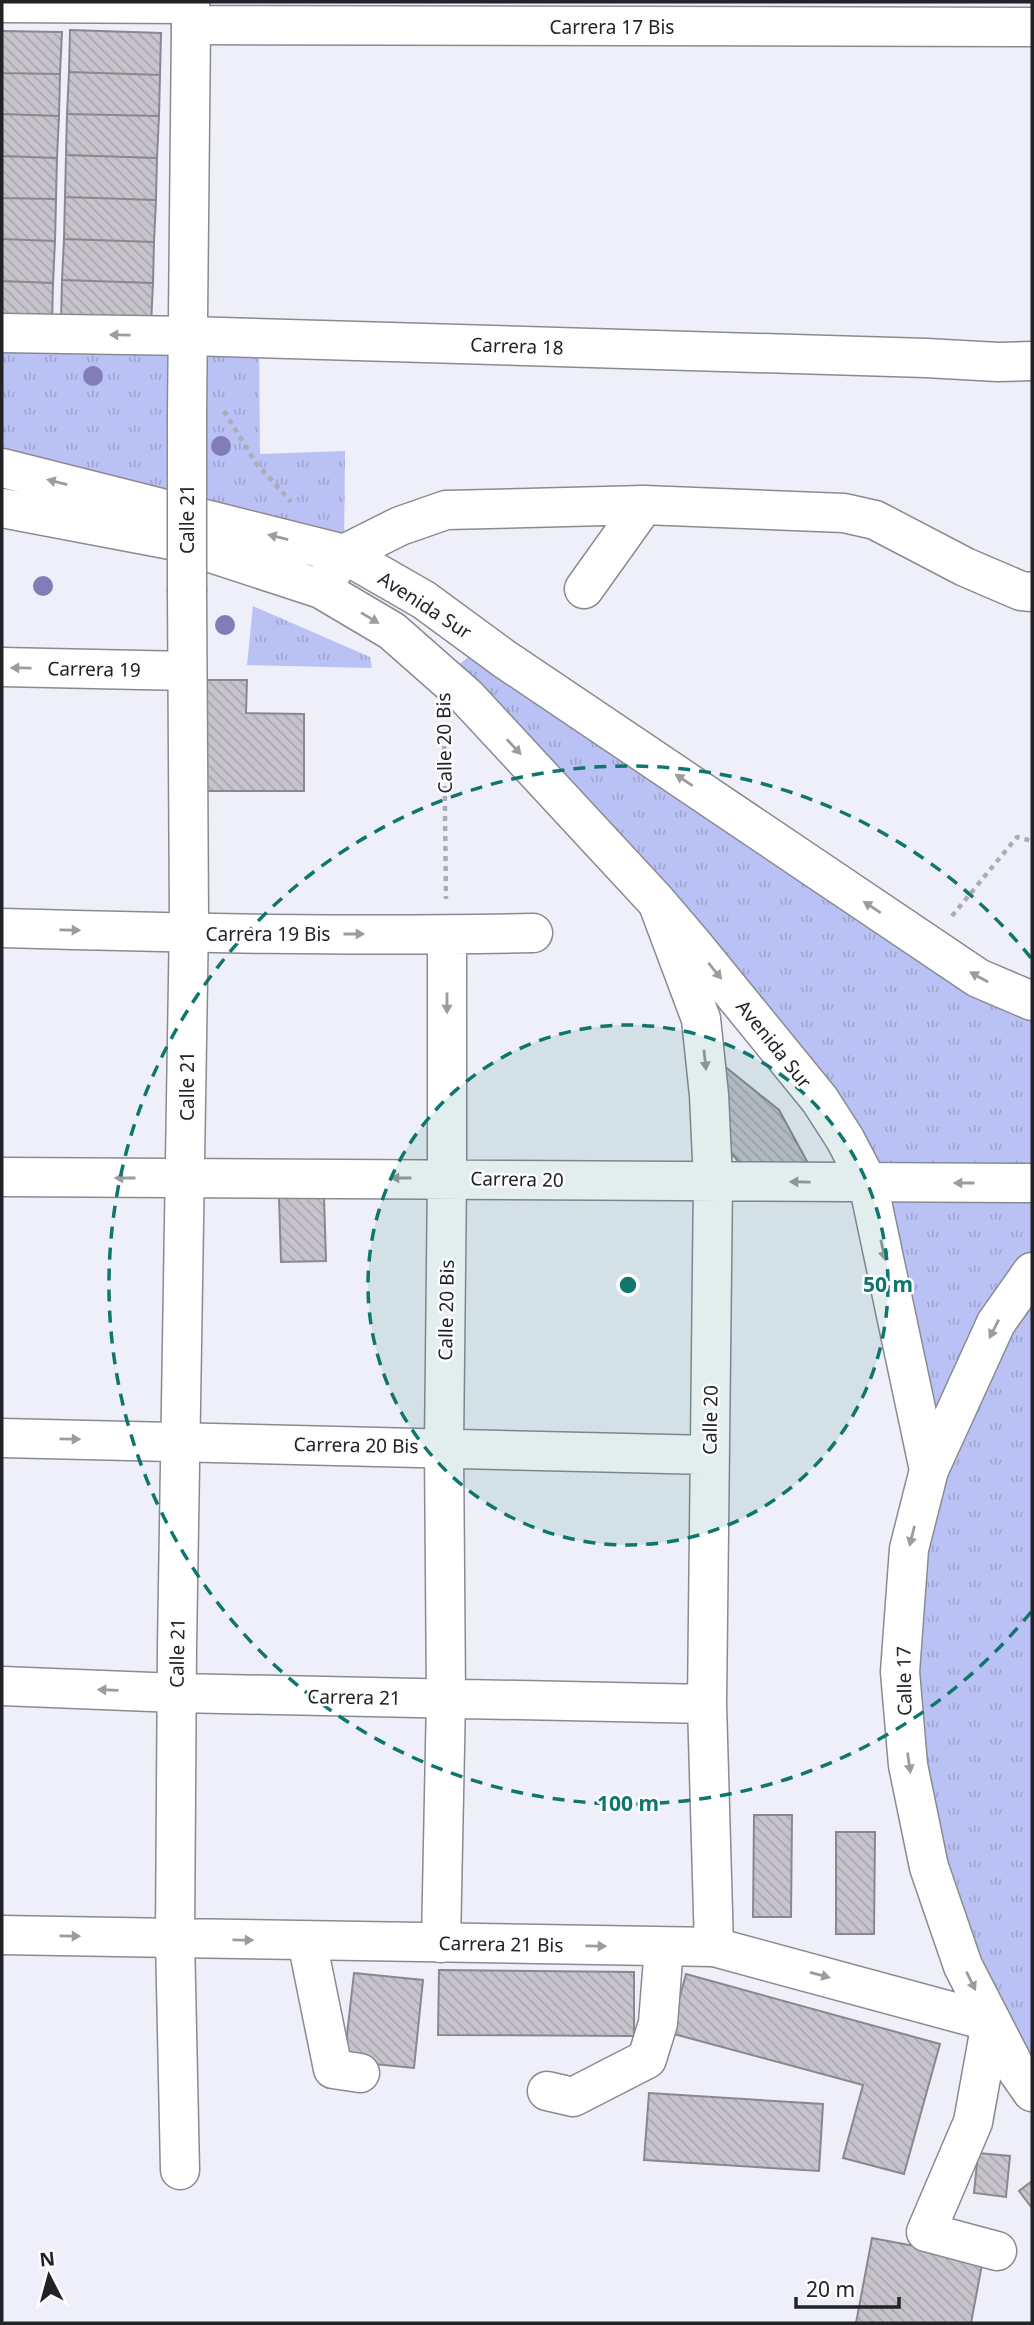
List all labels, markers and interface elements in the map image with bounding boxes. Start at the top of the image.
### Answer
street label: Carrera 17 Bis [550,14,674,40]
one-way arrow [109,329,131,340]
street label: Carrera 18 [470,331,564,361]
one-way arrow [46,476,68,487]
street label: Calle 21 [174,484,200,554]
one-way arrow [267,531,289,542]
street label: Avenida Sur [373,565,477,645]
one-way arrow [360,612,380,624]
street label: Carrera 19 [47,655,141,683]
one-way arrow [10,662,32,673]
street label: Calle 20 Bis [430,692,458,794]
one-way arrow [506,738,522,756]
one-way arrow [674,773,694,786]
one-way arrow [863,901,882,914]
street label: Carrera 19 Bis [206,921,330,947]
one-way arrow [59,925,81,936]
one-way arrow [344,928,366,940]
one-way arrow [707,962,722,980]
one-way arrow [969,971,988,983]
one-way arrow [441,992,453,1014]
street label: Avenida Sur [730,994,818,1094]
one-way arrow [700,1049,711,1071]
street label: Calle 21 [174,1051,200,1121]
street label: Carrera 20 [470,1165,564,1193]
one-way arrow [113,1172,135,1184]
one-way arrow [390,1172,412,1184]
one-way arrow [789,1177,811,1188]
one-way arrow [953,1177,975,1189]
one-way arrow [877,1239,888,1261]
street label: Calle 20 Bis [432,1259,460,1361]
text: 50 m [863,1270,913,1298]
centre of rings [616,1273,640,1297]
one-way arrow [989,1319,1000,1339]
street label: Calle 20 [696,1385,724,1455]
street label: Carrera 20 Bis [293,1431,419,1459]
one-way arrow [59,1433,81,1445]
one-way arrow [906,1526,917,1548]
street label: Calle 21 [163,1618,191,1688]
street label: Calle 17 [890,1646,918,1716]
street label: Carrera 21 [307,1683,401,1711]
one-way arrow [97,1685,119,1696]
one-way arrow [903,1752,914,1774]
text: 100 m [597,1789,659,1817]
street label: Carrera 21 Bis [438,1930,564,1958]
one-way arrow [59,1931,81,1942]
one-way arrow [232,1934,254,1945]
one-way arrow [585,1940,607,1951]
one-way arrow [809,1971,830,1981]
one-way arrow [965,1971,976,1991]
north arrow [14,2241,84,2311]
text: N [38,2245,56,2273]
scale bar [796,2266,899,2310]
text: 20 m [806,2275,855,2303]

